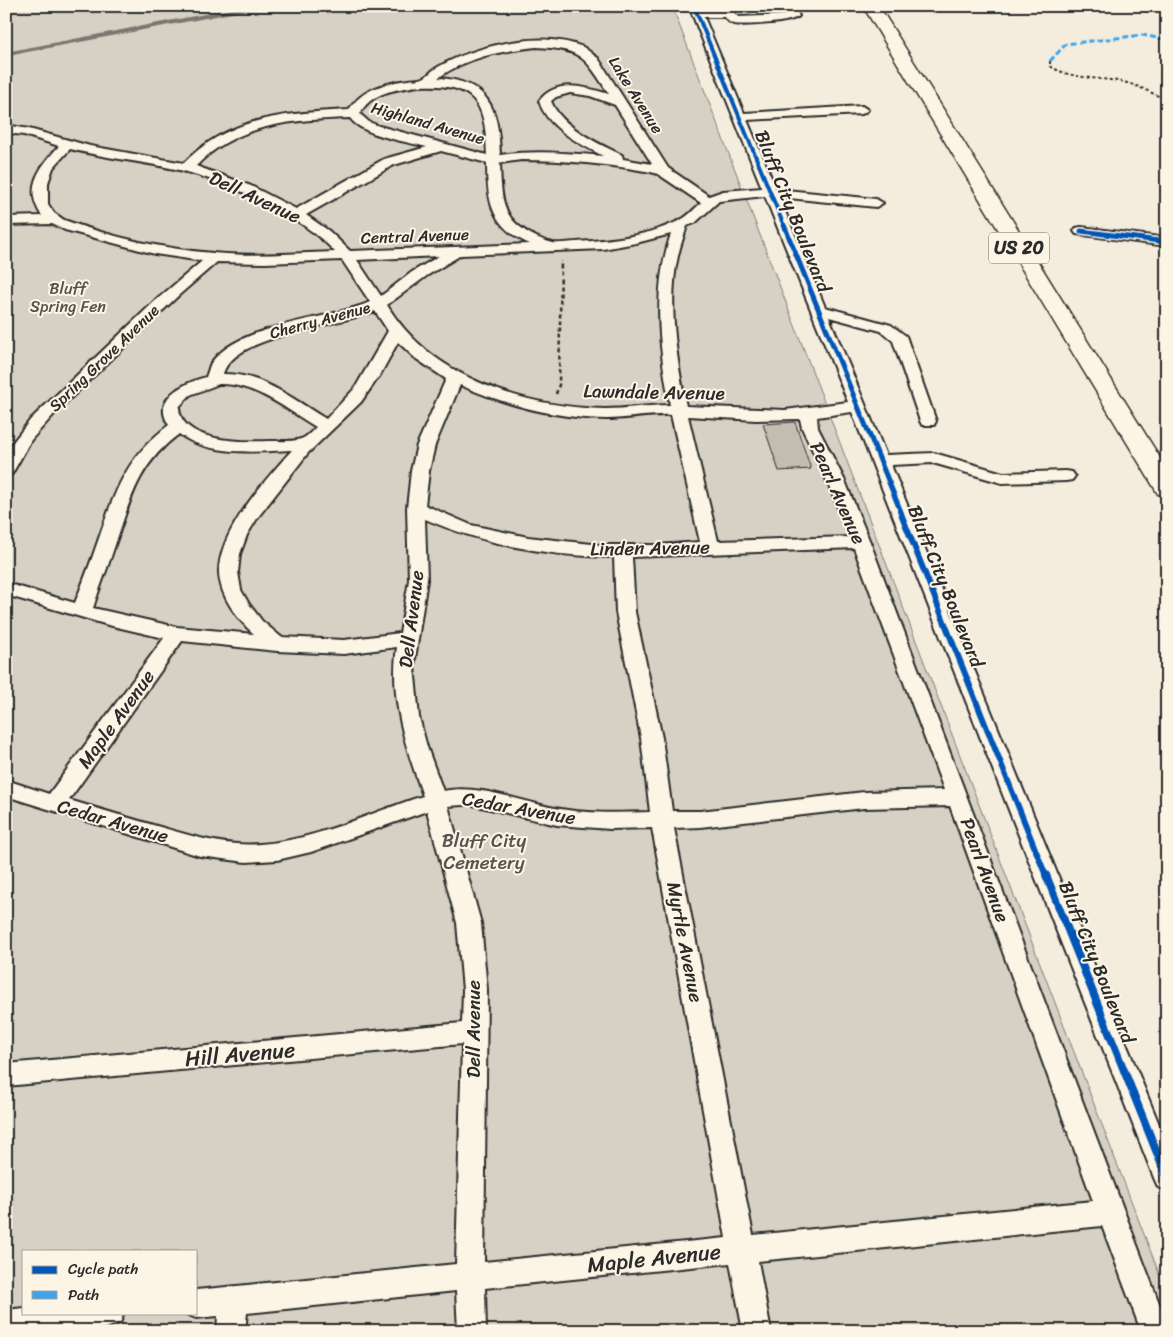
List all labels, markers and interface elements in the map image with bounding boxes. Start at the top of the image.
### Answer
street label: Lake Avenue [601,50,671,140]
street label: Highland Avenue [368,93,488,153]
street label: Bluff City Boulevard [745,125,841,299]
street label: Dell Avenue [204,161,307,233]
street label: Central Avenue [360,220,470,252]
road number: US 20 [989,232,1049,264]
park label: Bluff Spring Fen [30,274,106,321]
street label: Cherry Avenue [266,293,374,347]
street label: Spring Grove Avenue [42,297,167,419]
street label: Lawndale Avenue [583,374,725,410]
street label: Pearl Avenue [801,436,875,550]
street label: Bluff City Boulevard [898,500,994,674]
street label: Linden Avenue [590,530,710,566]
street label: Dell Avenue [389,568,433,670]
street label: Maple Avenue [69,662,164,776]
street label: Cedar Avenue [460,782,578,834]
street label: Cedar Avenue [53,789,173,853]
street label: Pearl Avenue [951,813,1019,927]
park label: Bluff City Cemetery [442,824,527,879]
street label: Bluff City Boulevard [1049,876,1145,1050]
street label: Myrtle Avenue [657,879,713,1005]
street label: Dell Avenue [457,980,490,1078]
street label: Hill Avenue [183,1030,297,1078]
street label: Maple Avenue [585,1232,723,1284]
legend [22,1250,198,1314]
text: Cycle path [68,1256,139,1282]
text: Path [68,1282,99,1308]

